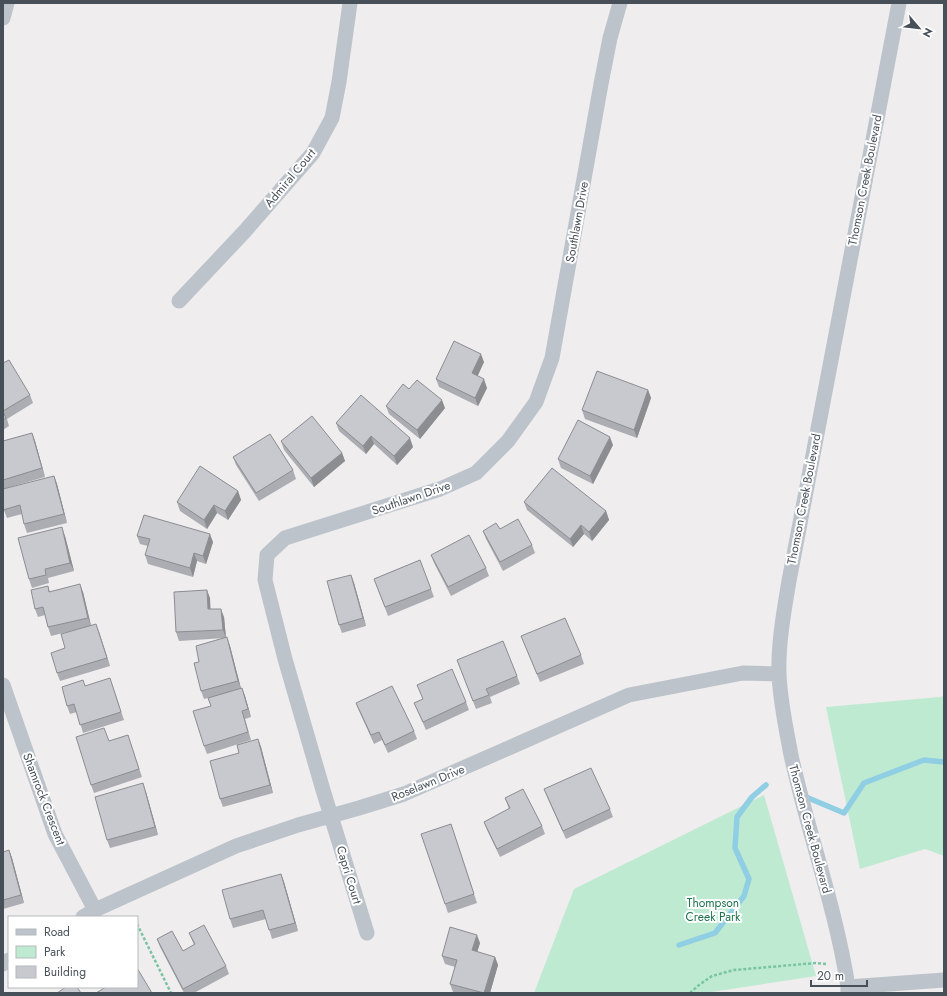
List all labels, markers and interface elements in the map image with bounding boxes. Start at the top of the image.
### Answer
north arrow [899,8,939,48]
text: N [919,25,937,40]
street label: Thomson Creek Boulevard [843,113,887,247]
street label: Admiral Court [260,145,320,211]
street label: Southlawn Drive [561,180,593,264]
street label: Thomson Creek Boulevard [782,432,826,566]
street label: Southlawn Drive [369,476,453,520]
street label: Shamrock Crescent [18,750,70,848]
street label: Roselawn Drive [389,760,467,806]
street label: Thomson Creek Boulevard [784,763,836,895]
street label: Capri Court [332,844,366,906]
park label: Thompson Creek Park [686,894,741,926]
legend [8,916,138,988]
text: Road [44,923,70,941]
text: Park [44,943,66,961]
scale bar [811,962,867,988]
text: Building [44,963,86,981]
text: 20 m [817,967,844,985]

